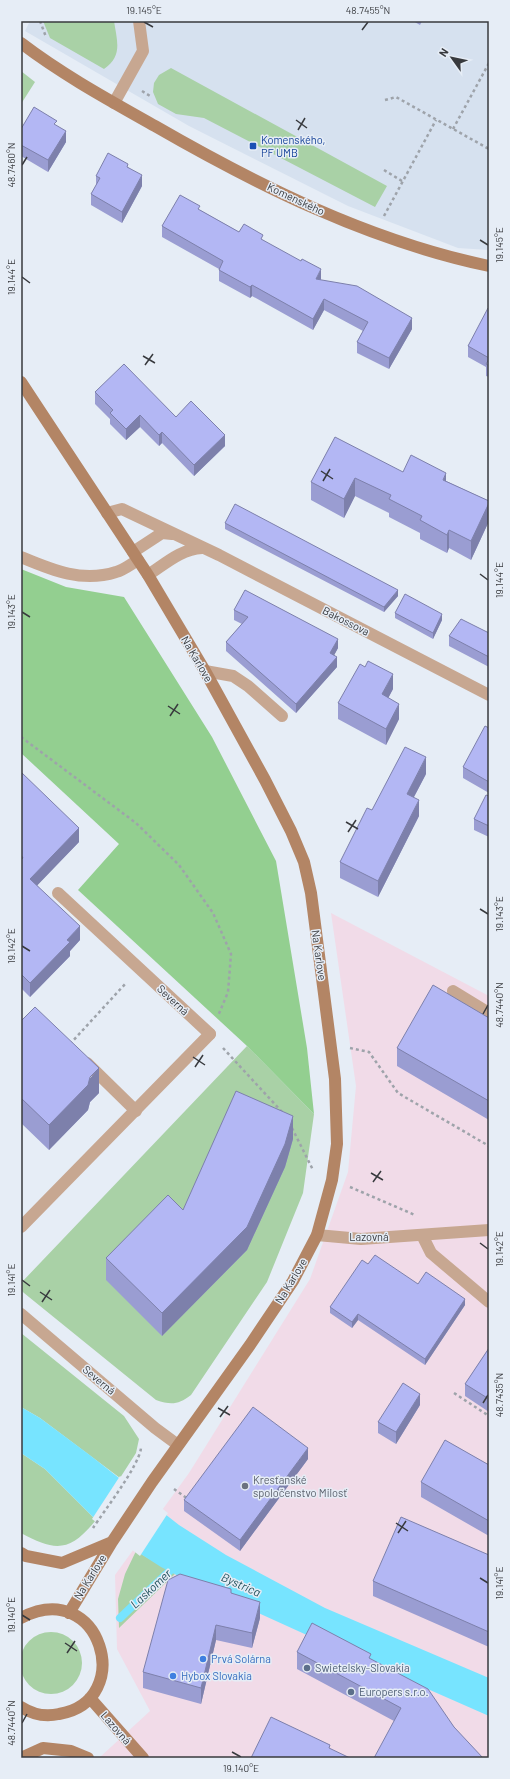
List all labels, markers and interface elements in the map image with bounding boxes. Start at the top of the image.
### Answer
text: 19.145°E [126,4,162,16]
text: 48.7455°N [346,4,390,16]
north arrow [432,38,472,78]
text: N [436,46,451,59]
place label: Komenského, PF UMB [261,133,325,159]
marker: Komenského, PF UMB [248,141,258,151]
text: 48.7460°N [5,142,17,188]
street label: Komenského [266,180,327,217]
text: 19.145°E [493,227,505,263]
text: 19.144°E [5,259,17,295]
text: 19.144°E [493,562,505,598]
text: 19.143°E [5,594,17,630]
street label: Bakossova [321,603,372,638]
street label: Na Karlove [179,633,216,684]
text: 19.143°E [493,896,505,932]
text: 19.142°E [5,928,17,964]
street label: Na Karlove [310,929,329,981]
street label: Severná [155,982,192,1018]
text: 48.7440°N [493,982,505,1028]
street label: Lazovná [349,1230,389,1243]
text: 19.142°E [493,1231,505,1267]
street label: Na Karlove [272,1256,309,1306]
text: 19.141°E [5,1264,17,1296]
street label: Severná [80,1362,118,1397]
text: 48.7435°N [493,1373,505,1417]
place label: Kresťanské spoločenstvo Milosť [253,1473,347,1499]
marker: Kresťanské spoločenstvo Milosť [240,1481,250,1491]
street label: Na Karlove [71,1552,109,1602]
water label: Laskomer [127,1565,174,1611]
text: 19.141°E [493,1567,505,1599]
water label: Bystrica [220,1569,263,1599]
text: 19.140°E [5,1597,17,1633]
place label: Prvá Solárna [211,1652,271,1665]
marker: Prvá Solárna [198,1654,208,1664]
place label: Swietelsky-Slovakia [315,1661,410,1674]
marker: Swietelsky-Slovakia [302,1663,312,1673]
place label: Hybox Slovakia [181,1669,252,1682]
marker: Hybox Slovakia [168,1671,178,1681]
place label: Europers s.r.o. [359,1685,429,1698]
marker: Europers s.r.o. [346,1687,356,1697]
text: 48.7440°N [5,1700,17,1746]
street label: Lazovná [99,1709,134,1747]
text: 19.140°E [223,1762,259,1774]

